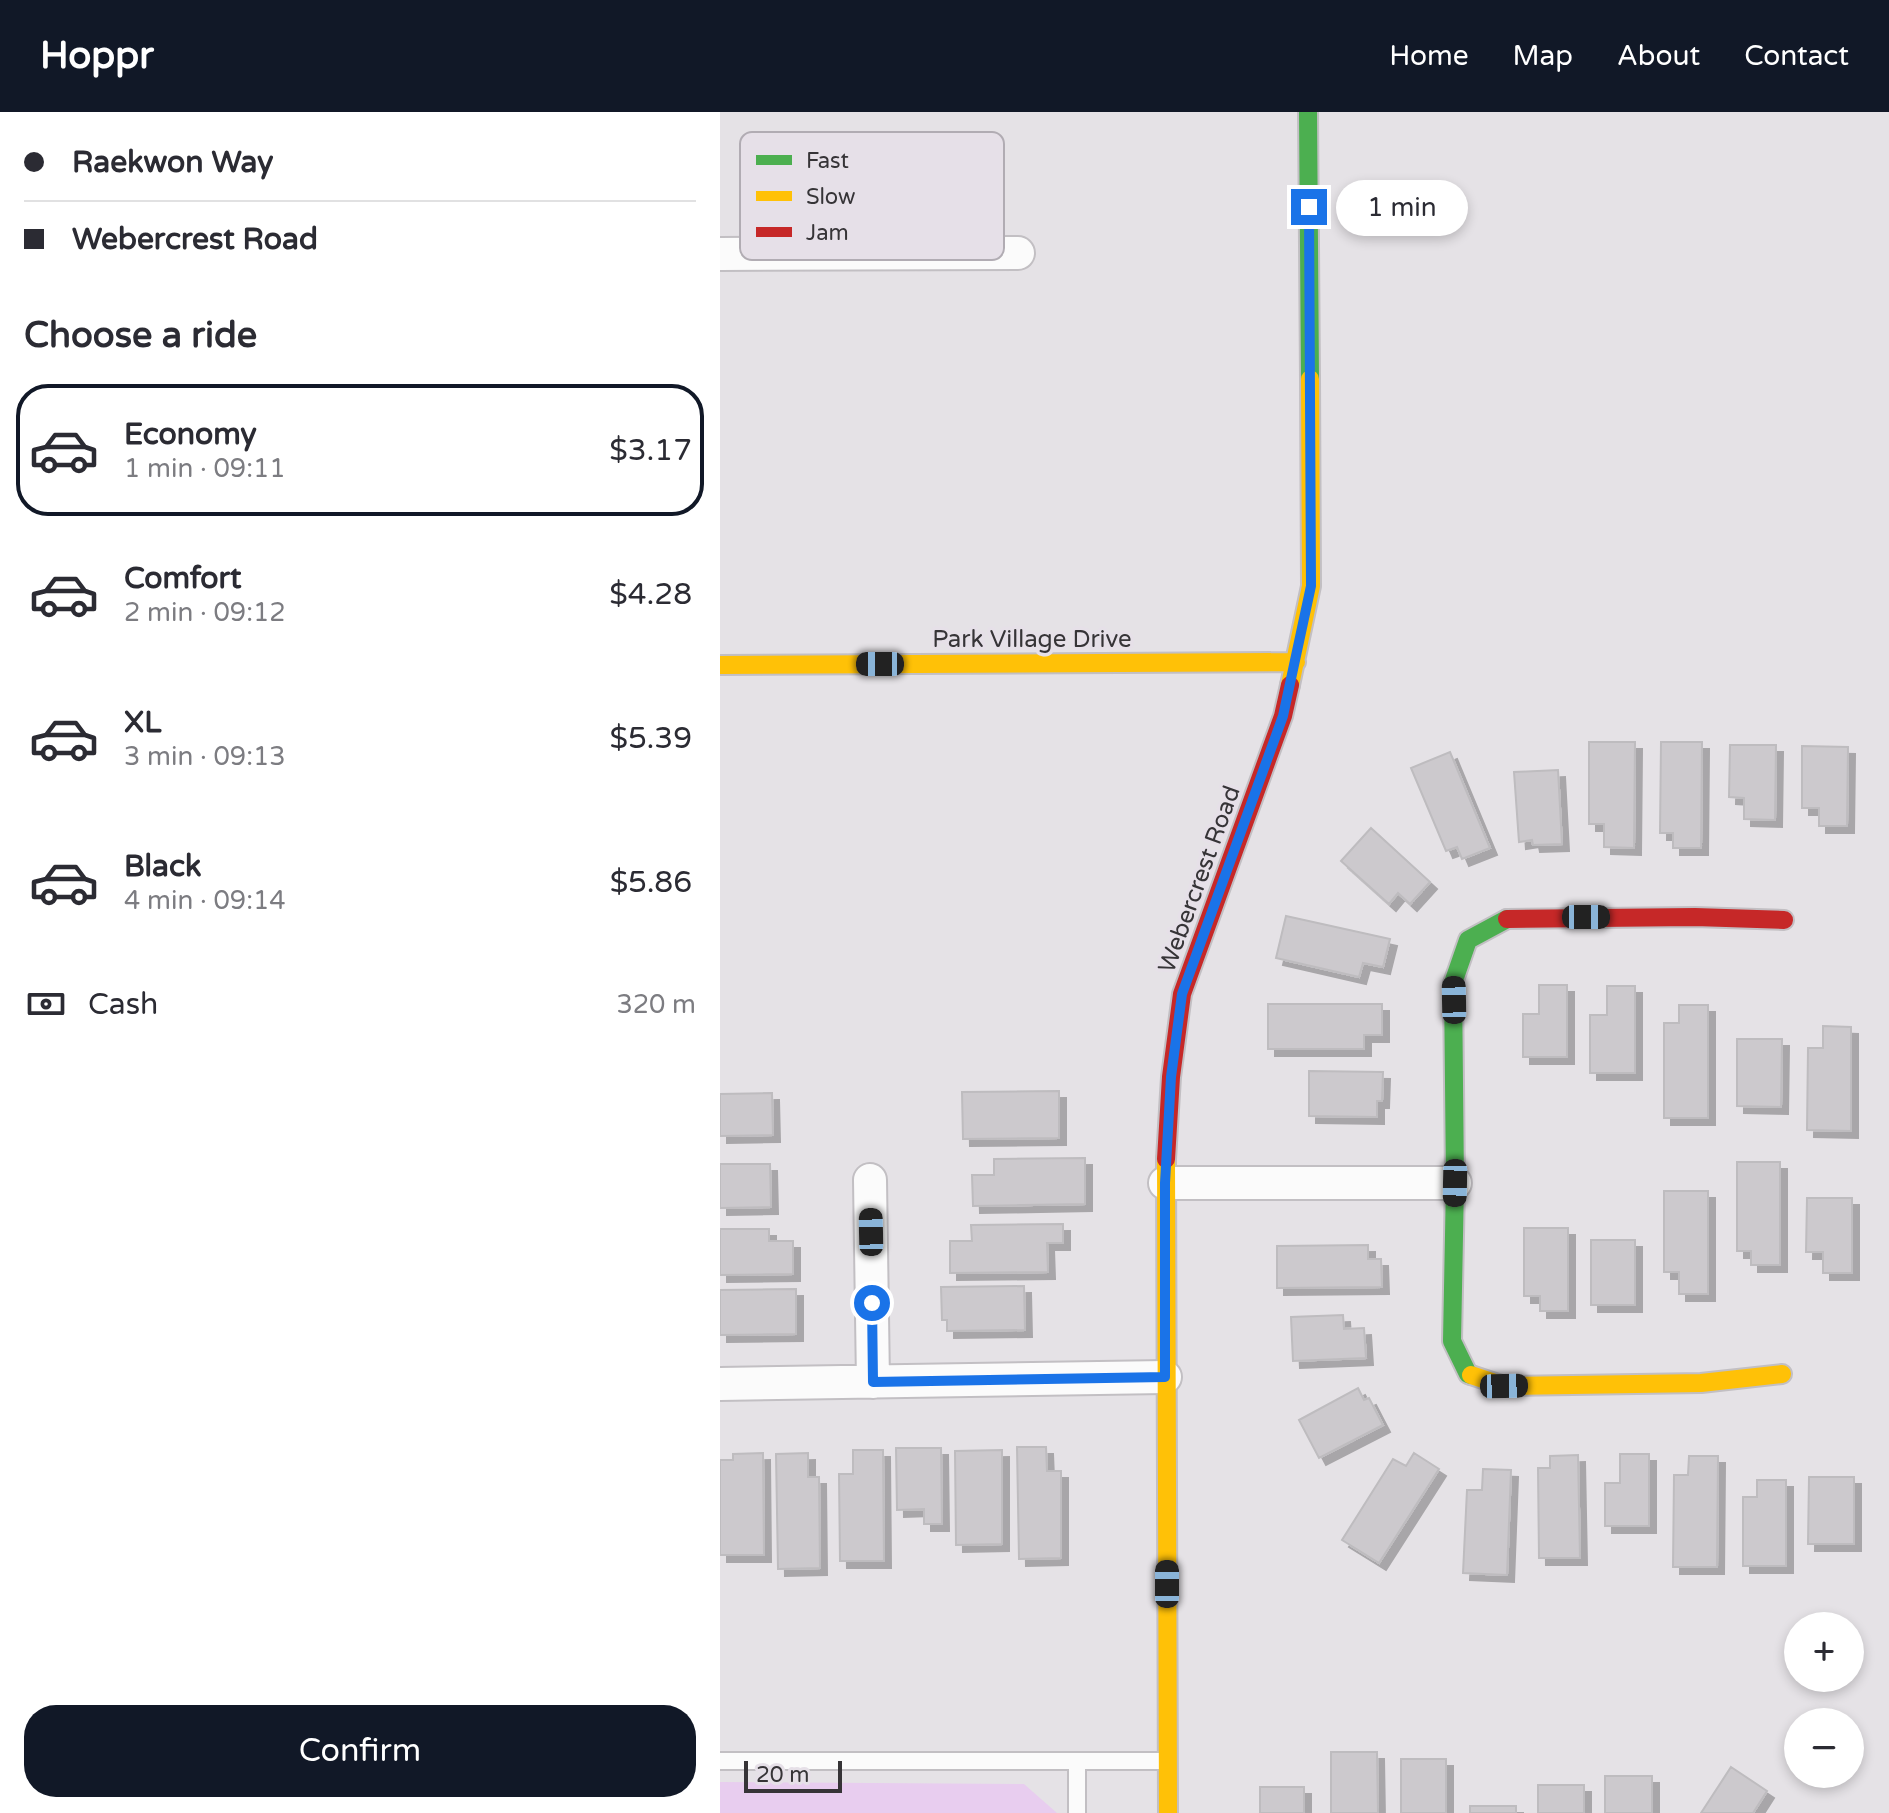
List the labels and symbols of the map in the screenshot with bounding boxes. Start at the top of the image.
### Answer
legend [740,132,1004,260]
text: Fast [806,148,849,174]
callout: 1 min [1337,179,1469,235]
text: Slow [806,184,856,210]
route end [1291,189,1327,225]
text: Jam [806,220,849,246]
street label: Park Village Drive [932,625,1132,654]
car [856,652,904,676]
street label: Webercrest Road [1152,782,1247,977]
car [1562,905,1610,929]
car [1442,976,1466,1024]
car [1443,1159,1467,1207]
car [859,1208,883,1256]
route start [854,1285,890,1321]
car [1480,1374,1528,1398]
car [1155,1560,1179,1608]
scale bar [744,1757,842,1793]

